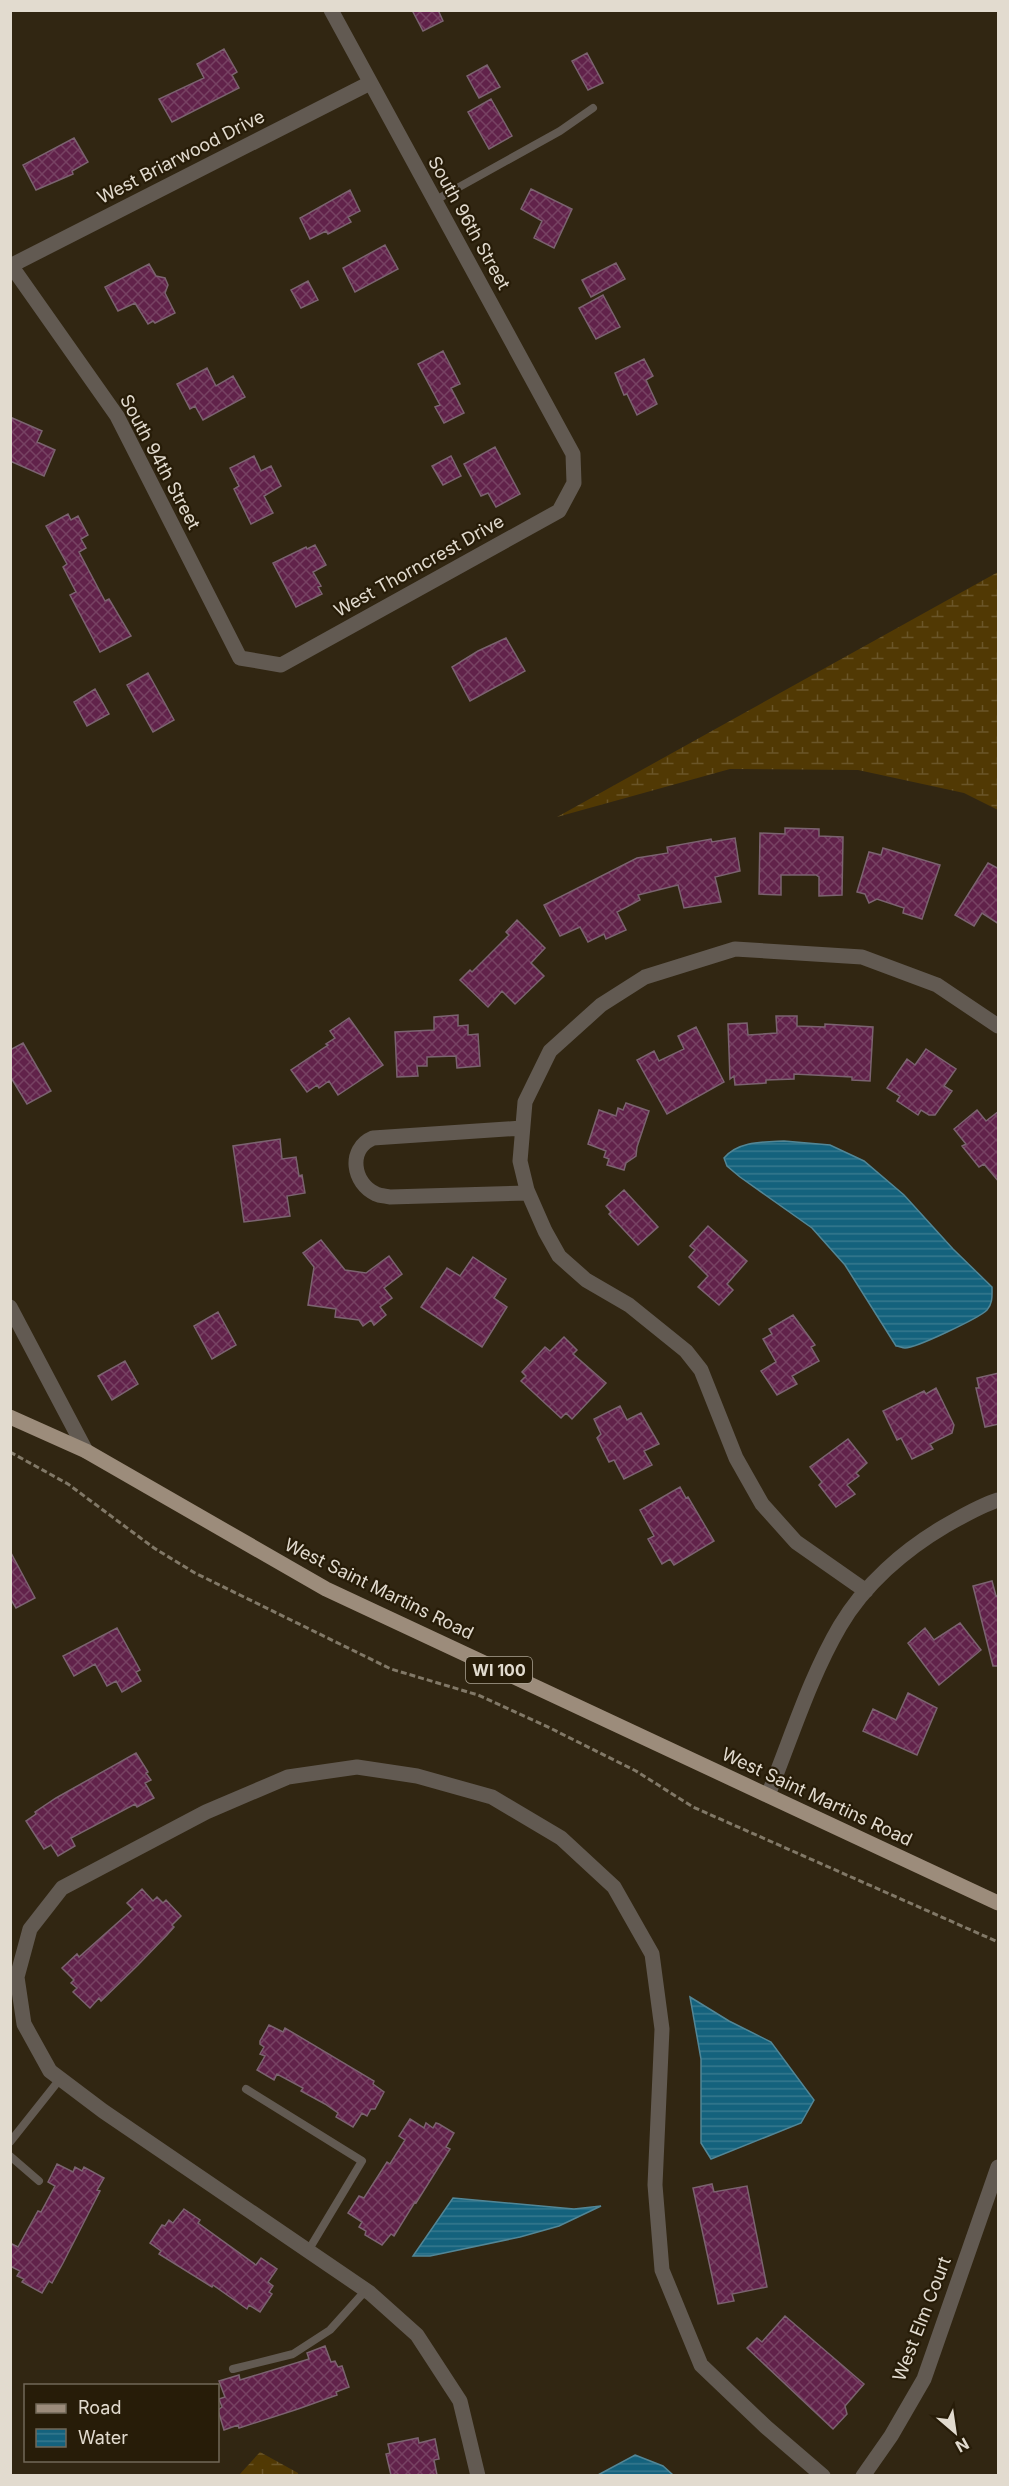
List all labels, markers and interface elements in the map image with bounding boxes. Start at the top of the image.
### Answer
street label: West Briarwood Drive [94,105,268,208]
street label: South 96th Street [424,152,515,293]
street label: South 94th Street [116,391,205,533]
street label: West Thorncrest Drive [330,510,507,621]
street label: West Saint Martins Road [281,1534,477,1644]
road number: WI 100 [466,1657,532,1683]
street label: West Saint Martins Road [719,1743,916,1850]
street label: West Elm Court [888,2254,955,2384]
legend [24,2384,219,2462]
text: Road [78,2397,121,2418]
north arrow [925,2402,985,2462]
text: Water [78,2427,128,2448]
text: N [952,2433,972,2457]

